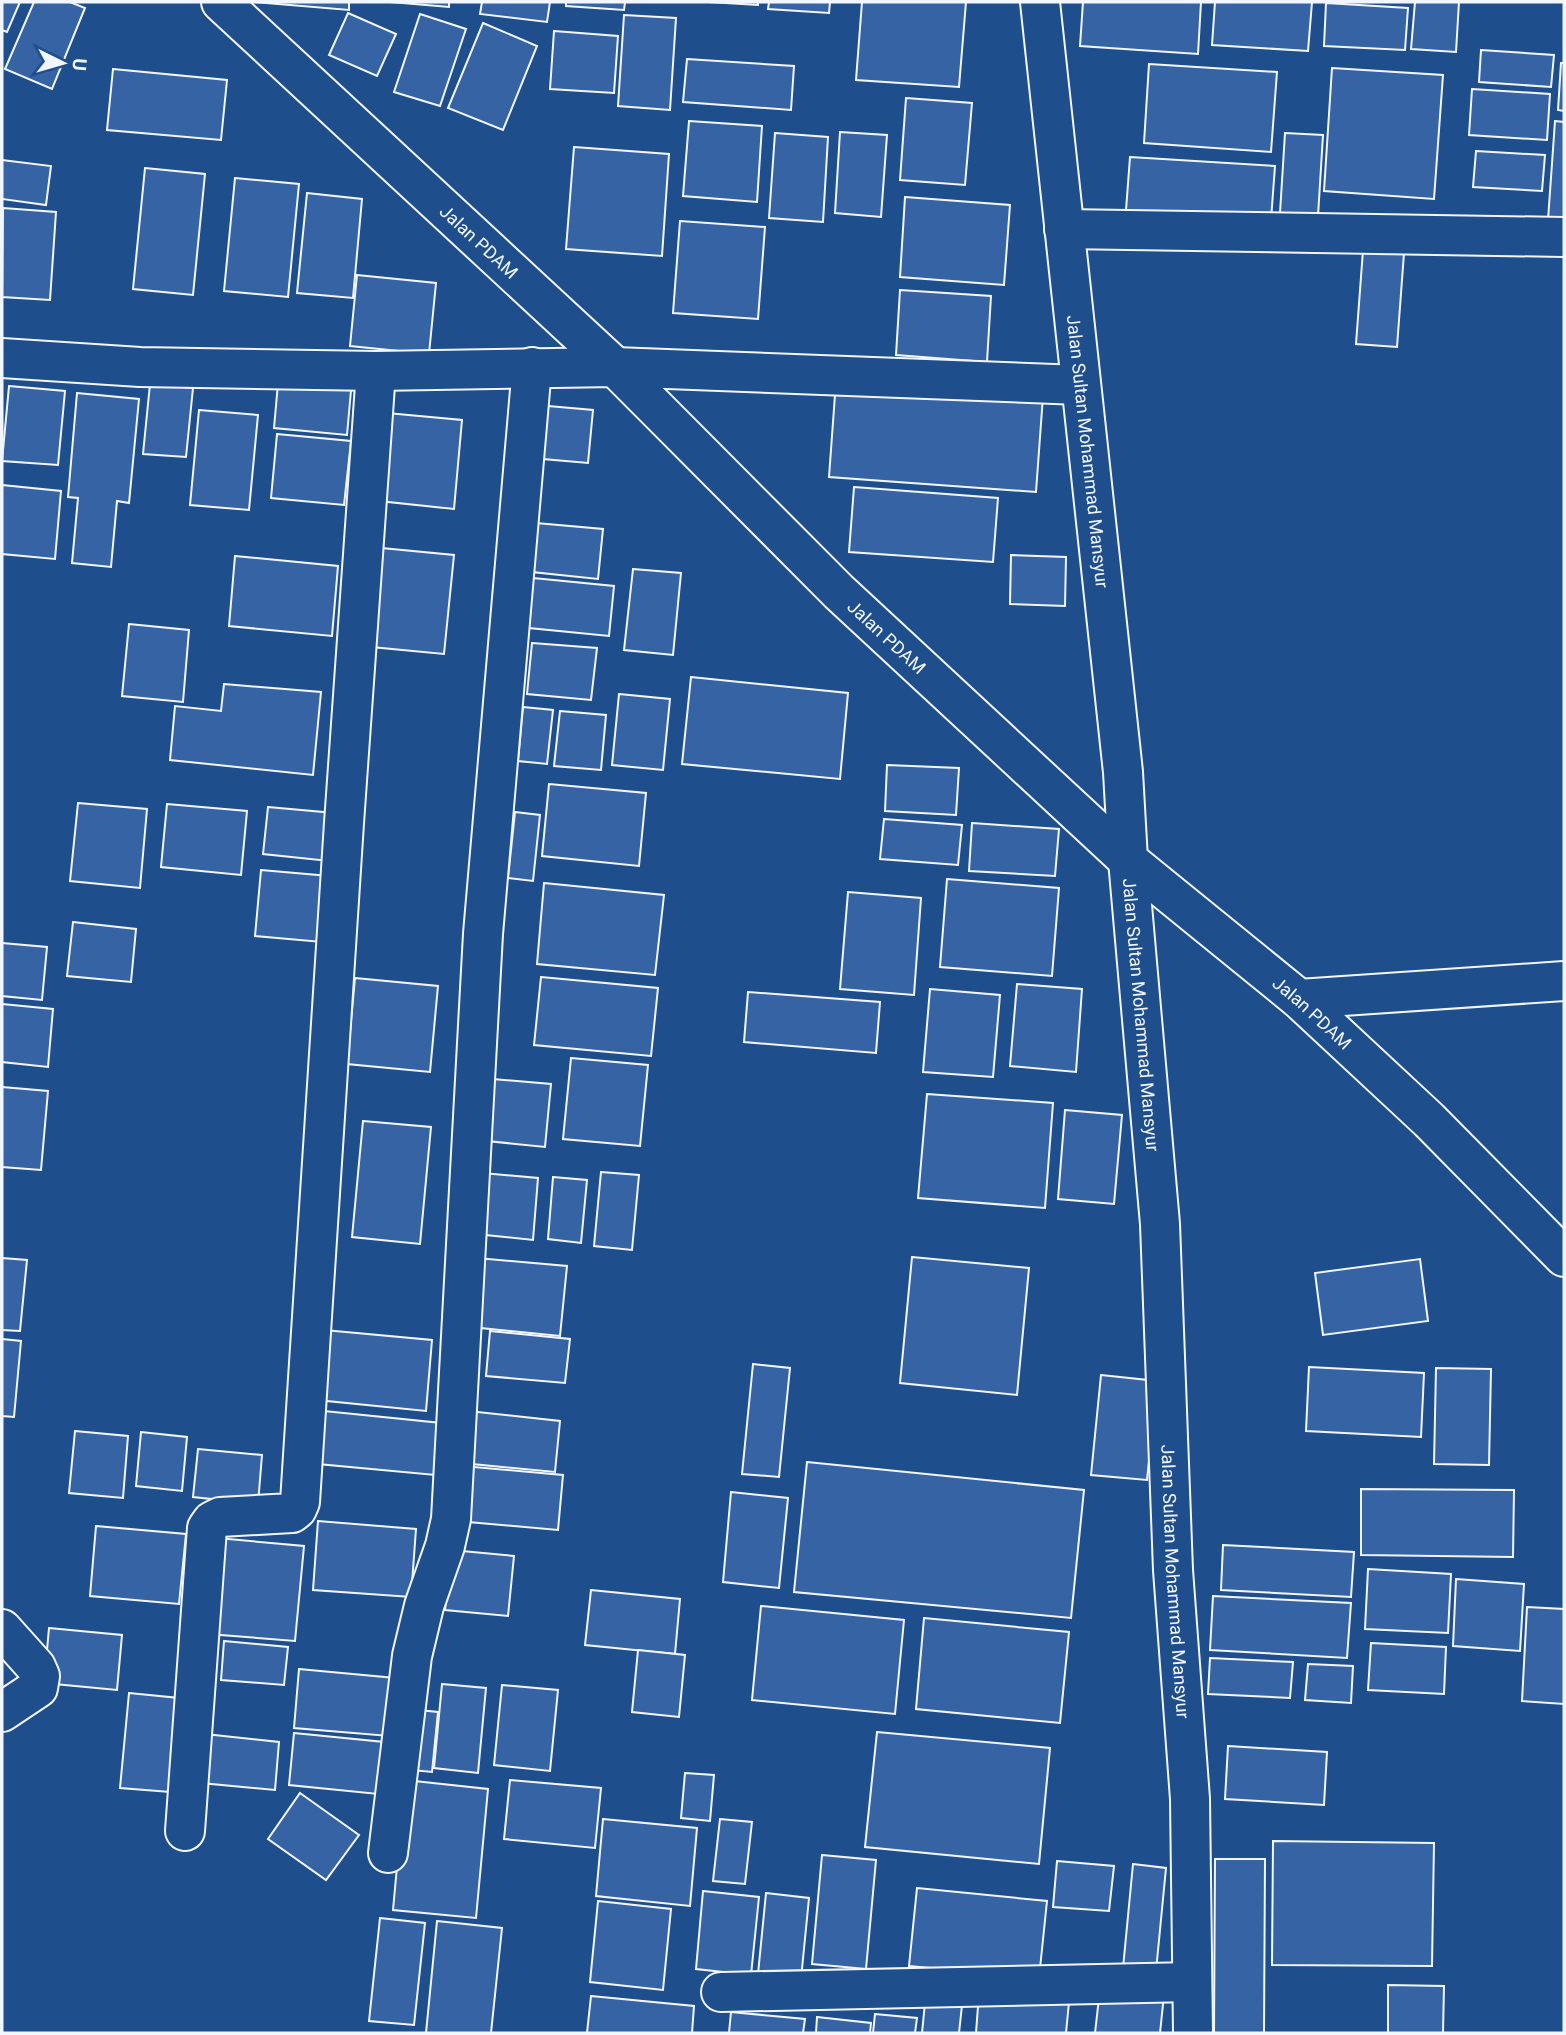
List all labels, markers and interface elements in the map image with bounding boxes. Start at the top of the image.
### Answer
north arrow [28,28,98,98]
text: U [67,57,91,72]
street label: Jalan PDAM [436,200,523,282]
street label: Jalan Sultan Mohammad Mansyur [1063,314,1114,589]
street label: Jalan PDAM [844,595,930,678]
street label: Jalan Sultan Mohammad Mansyur [1119,877,1164,1152]
street label: Jalan PDAM [1269,972,1356,1053]
street label: Jalan Sultan Mohammad Mansyur [1158,1444,1195,1719]

